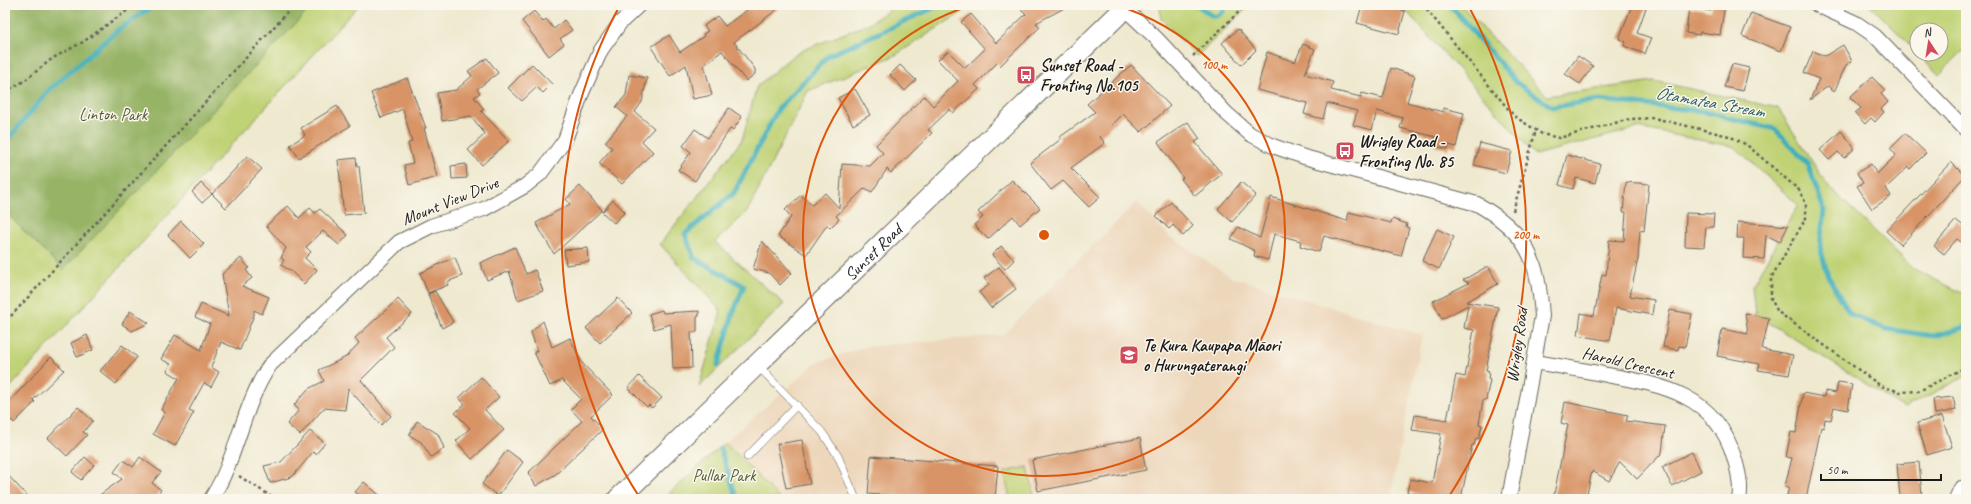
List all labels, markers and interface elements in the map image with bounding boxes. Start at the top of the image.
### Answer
north arrow [1909,22,1949,62]
text: N [1922,24,1934,40]
place label: Sunset Road - Fronting No.105 [1040,55,1139,96]
text: 100 m [1201,57,1228,73]
bus stop icon: Sunset Road - Fronting No.105 [1015,64,1037,86]
water label: Ōtamatea Stream [1654,82,1768,123]
park label: Linton Park [79,104,149,125]
place label: Wrigley Road - Fronting No. 85 [1359,131,1455,172]
bus stop icon: Wrigley Road - Fronting No. 85 [1334,140,1356,162]
street label: Mount View Drive [399,172,503,230]
street label: Sunset Road [840,218,908,285]
text: 200 m [1513,227,1540,243]
centre of rings [1037,228,1051,242]
street label: Wrigley Road [1501,303,1533,384]
place label: Te Kura Kaupapa Māori o Hurungaterangi [1143,335,1283,376]
street label: Harold Crescent [1580,342,1678,384]
school or university icon: Te Kura Kaupapa Māori o Hurungaterangi [1118,344,1140,366]
scale bar [1821,456,1941,482]
text: 50 m [1827,462,1849,478]
park label: Pullar Park [692,465,757,486]

